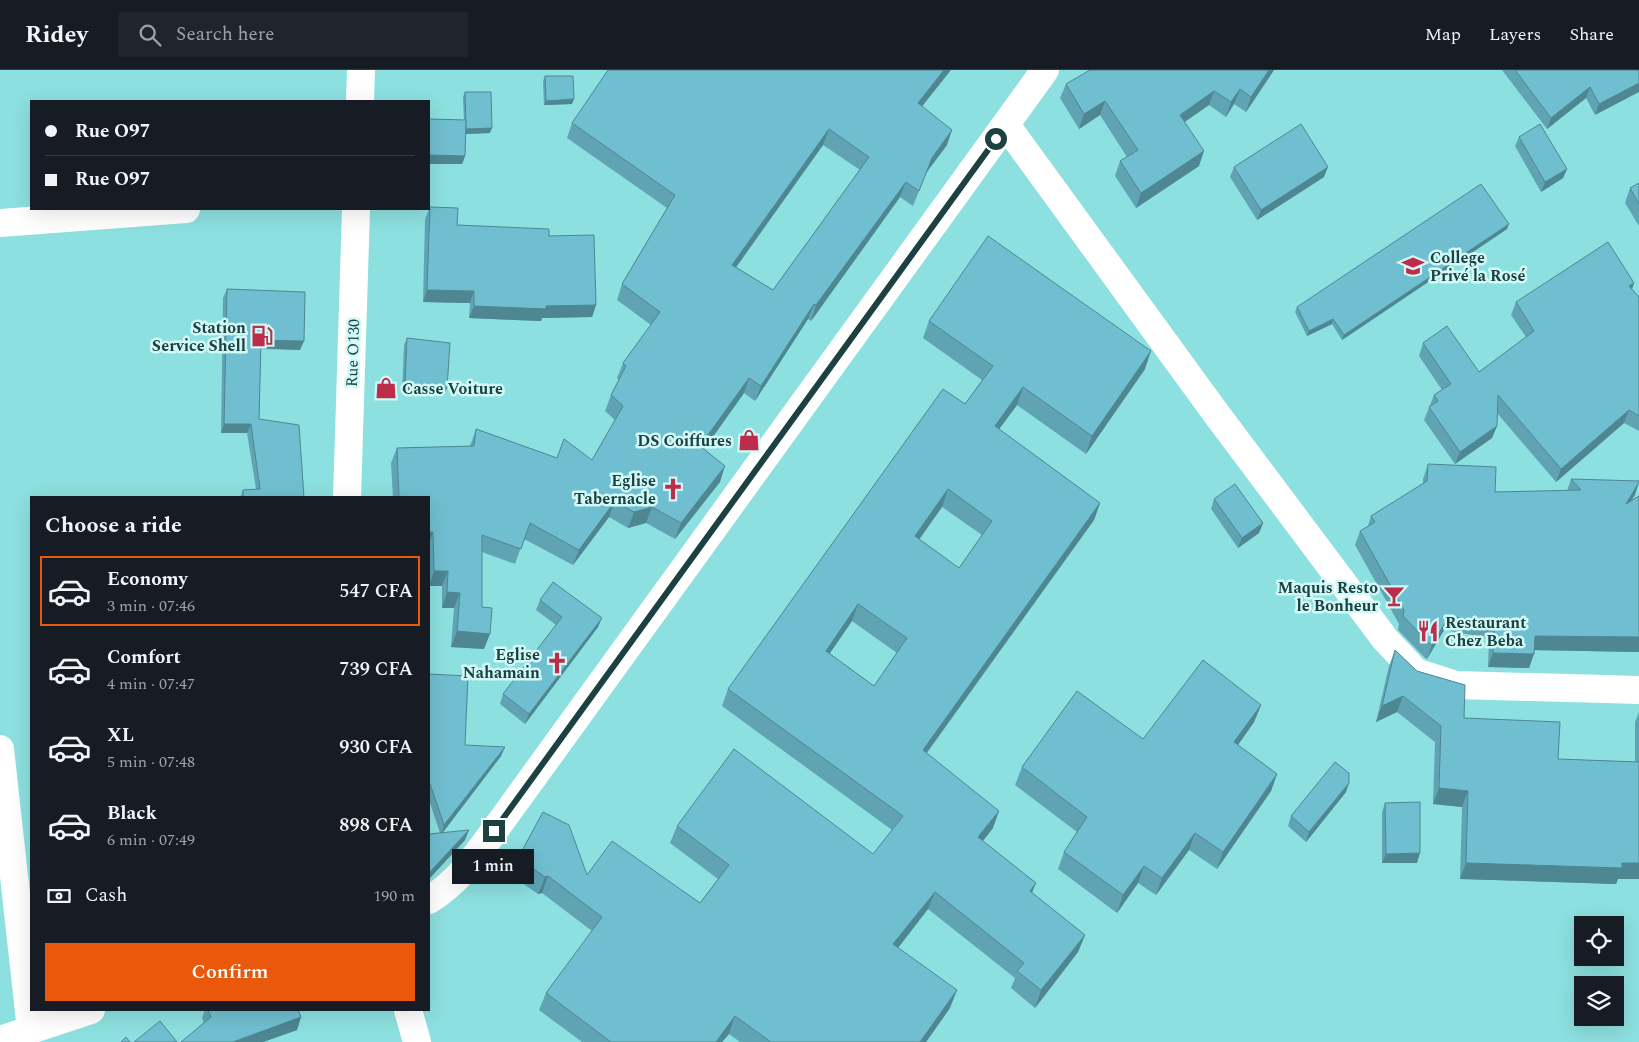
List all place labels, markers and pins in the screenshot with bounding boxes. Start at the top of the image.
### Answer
place label: College Privé la Rosé [1430,246,1525,288]
school or university icon: College Privé la Rosé [1400,253,1426,279]
place label: Station Service Shell [152,316,246,358]
fuel station icon: Station Service Shell [249,323,275,349]
shop icon: Casse Voiture [373,375,399,401]
place label: Casse Voiture [402,377,503,401]
shop icon: DS Coiffures [736,427,762,453]
place label: DS Coiffures [637,429,732,453]
place label: Eglise Tabernacle [574,469,656,511]
church icon: Eglise Tabernacle [660,476,686,502]
place label: Maquis Resto le Bonheur [1278,576,1378,618]
bar icon: Maquis Resto le Bonheur [1381,583,1407,609]
place label: Restaurant Chez Beba [1445,611,1526,653]
restaurant icon: Restaurant Chez Beba [1415,618,1441,644]
place label: Eglise Nahamain [463,643,540,685]
church icon: Eglise Nahamain [544,650,570,676]

